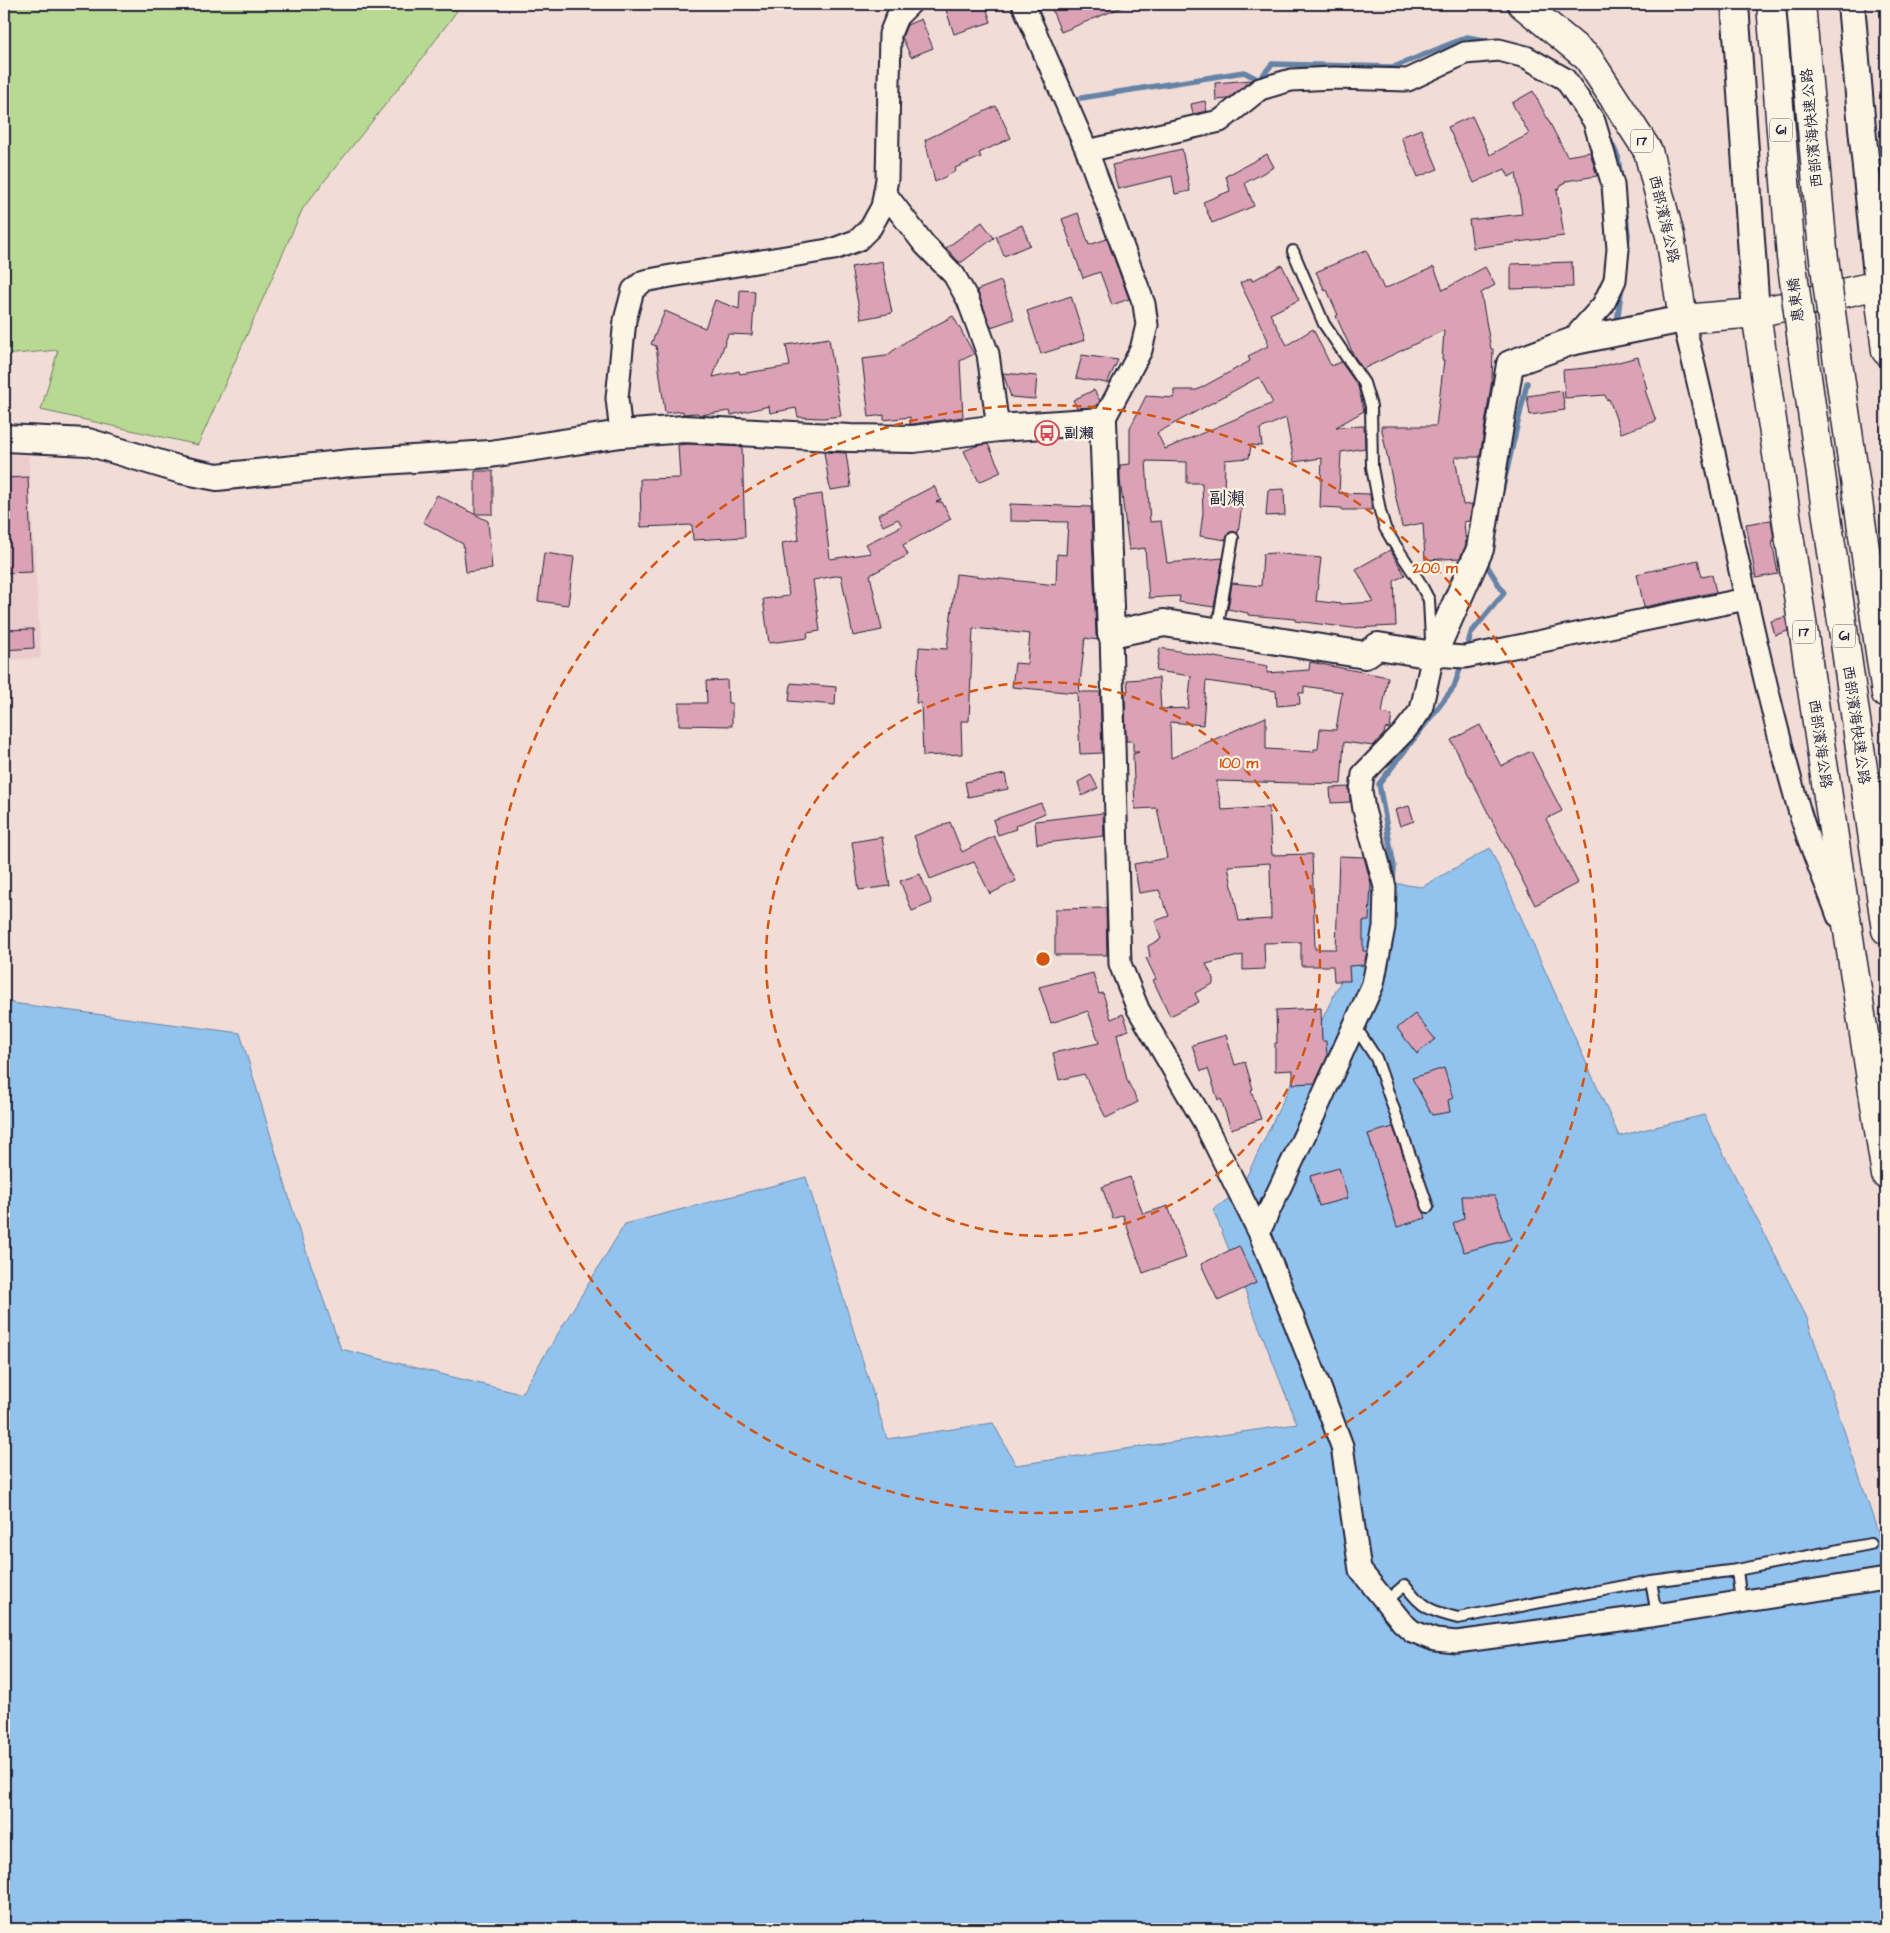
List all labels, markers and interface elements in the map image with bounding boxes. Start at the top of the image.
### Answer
street label: 西部濱海快速公路 [1796,67,1828,189]
road number: 61 [1770,118,1792,142]
road number: 17 [1631,130,1653,152]
street label: 西部濱海公路 [1644,173,1684,265]
street label: 惠東橋 [1783,276,1809,324]
bus stop icon: 副瀨 [1034,420,1060,446]
place label: 副瀨 [1064,423,1094,444]
district label: 副瀨 [1209,486,1245,511]
text: 200 m [1411,558,1458,579]
road number: 17 [1793,620,1815,644]
road number: 61 [1833,624,1855,648]
street label: 西部濱海快速公路 [1837,664,1875,786]
street label: 西部濱海公路 [1803,698,1837,790]
text: 100 m [1220,753,1259,774]
centre of rings [1034,950,1052,968]

